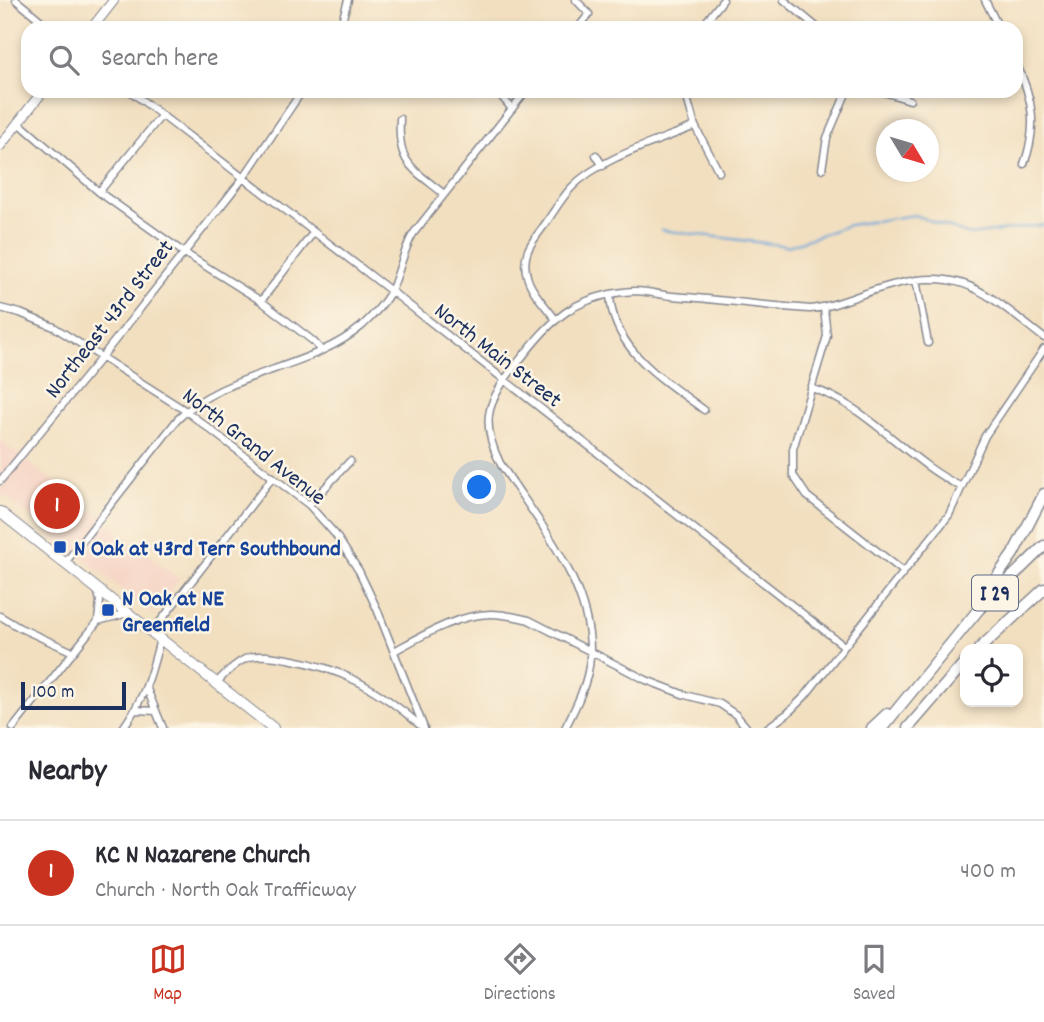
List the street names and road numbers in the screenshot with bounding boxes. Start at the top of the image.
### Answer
street label: Northeast 43rd Street [38,234,183,407]
street label: North Main Street [426,296,568,417]
street label: North Grand Avenue [174,381,332,515]
road number: I 29 [972,576,1018,610]

